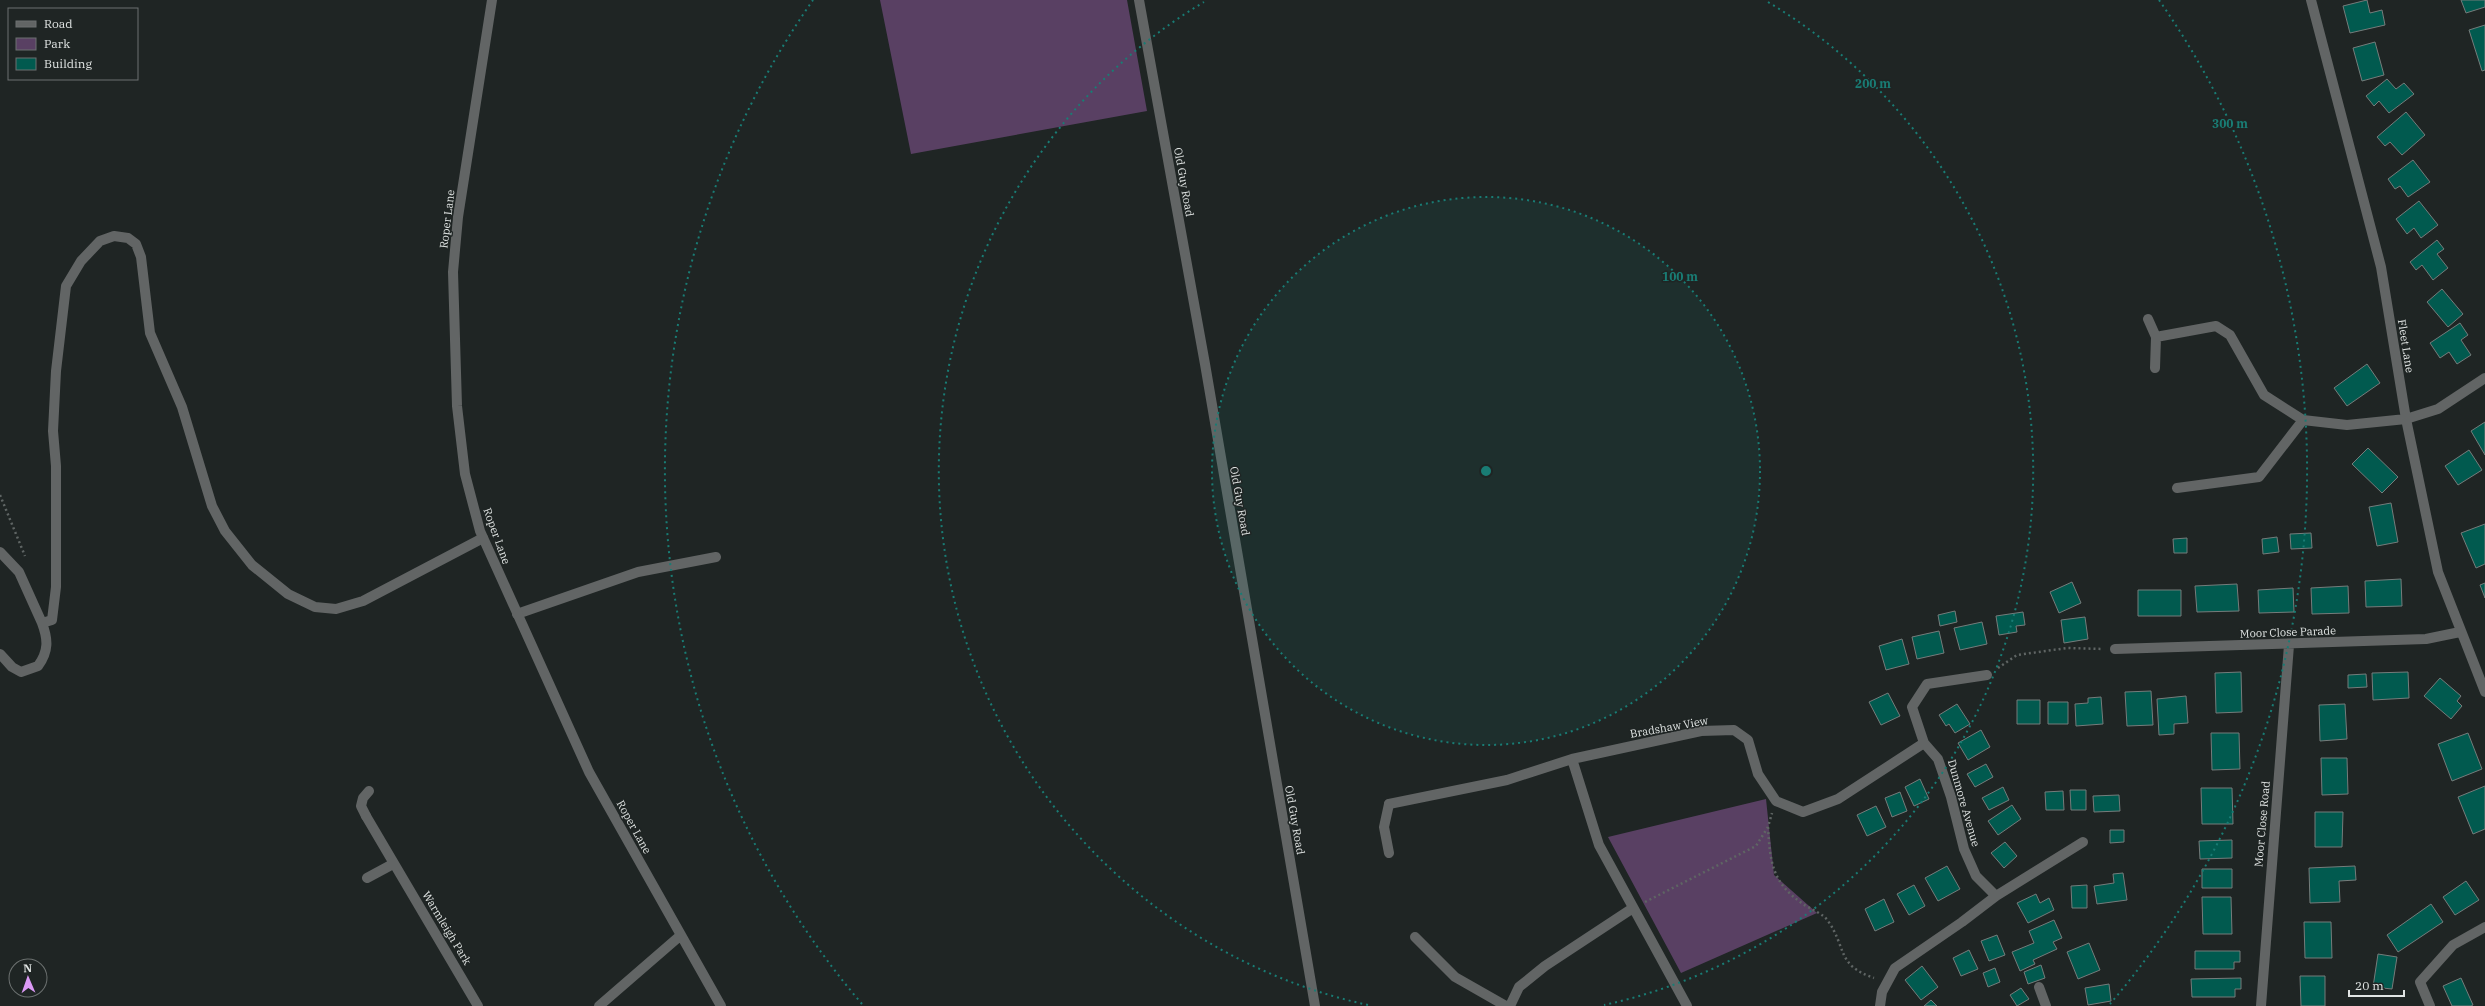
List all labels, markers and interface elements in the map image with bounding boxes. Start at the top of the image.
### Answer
legend [8,8,138,80]
text: Road [44,16,73,31]
text: Park [44,36,70,51]
text: Building [44,56,92,71]
text: 200 m [1855,76,1891,91]
text: 300 m [2212,116,2248,131]
street label: Old Guy Road [1171,146,1197,218]
street label: Roper Lane [436,189,458,249]
text: 100 m [1662,269,1698,284]
street label: Fleet Lane [2395,318,2417,374]
centre of rings [1479,464,1493,478]
street label: Old Guy Road [1227,465,1253,537]
street label: Roper Lane [480,506,514,566]
street label: Moor Close Parade [2240,623,2336,641]
street label: Bradshaw View [1629,713,1710,741]
street label: Dunmore Avenue [1945,758,1983,848]
street label: Moor Close Road [2251,780,2273,868]
street label: Old Guy Road [1282,784,1308,856]
street label: Roper Lane [614,798,654,856]
street label: Warmleigh Park [420,889,475,968]
north arrow [8,958,48,998]
text: N [23,961,33,975]
scale bar [2349,972,2404,998]
text: 20 m [2355,978,2384,993]

